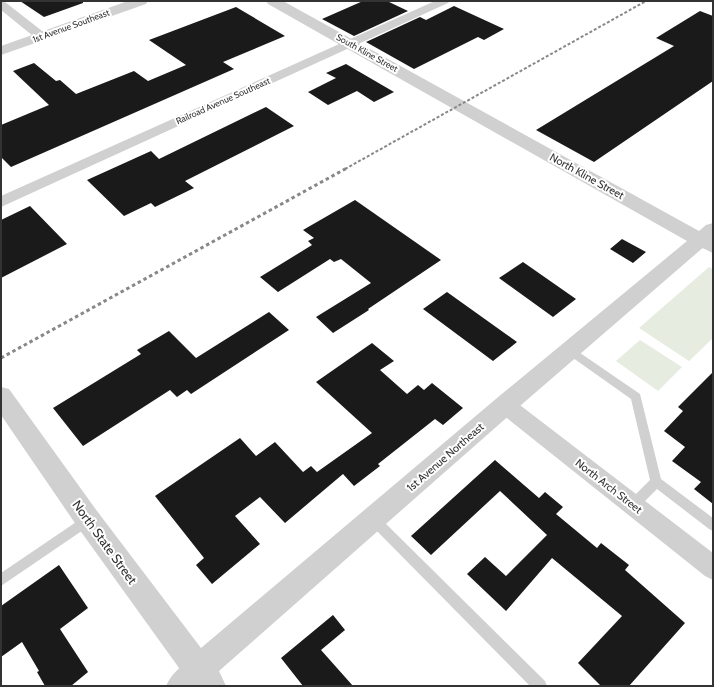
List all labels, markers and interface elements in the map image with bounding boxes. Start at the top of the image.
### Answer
street label: 1st Avenue Southeast [31,7,111,45]
street label: South Kline Street [334,31,400,74]
street label: Railroad Avenue Southeast [174,75,272,126]
street label: North Kline Street [547,150,627,202]
street label: 1st Avenue Northeast [404,419,487,494]
street label: North Arch Street [573,456,645,517]
street label: North State Street [69,497,141,588]

